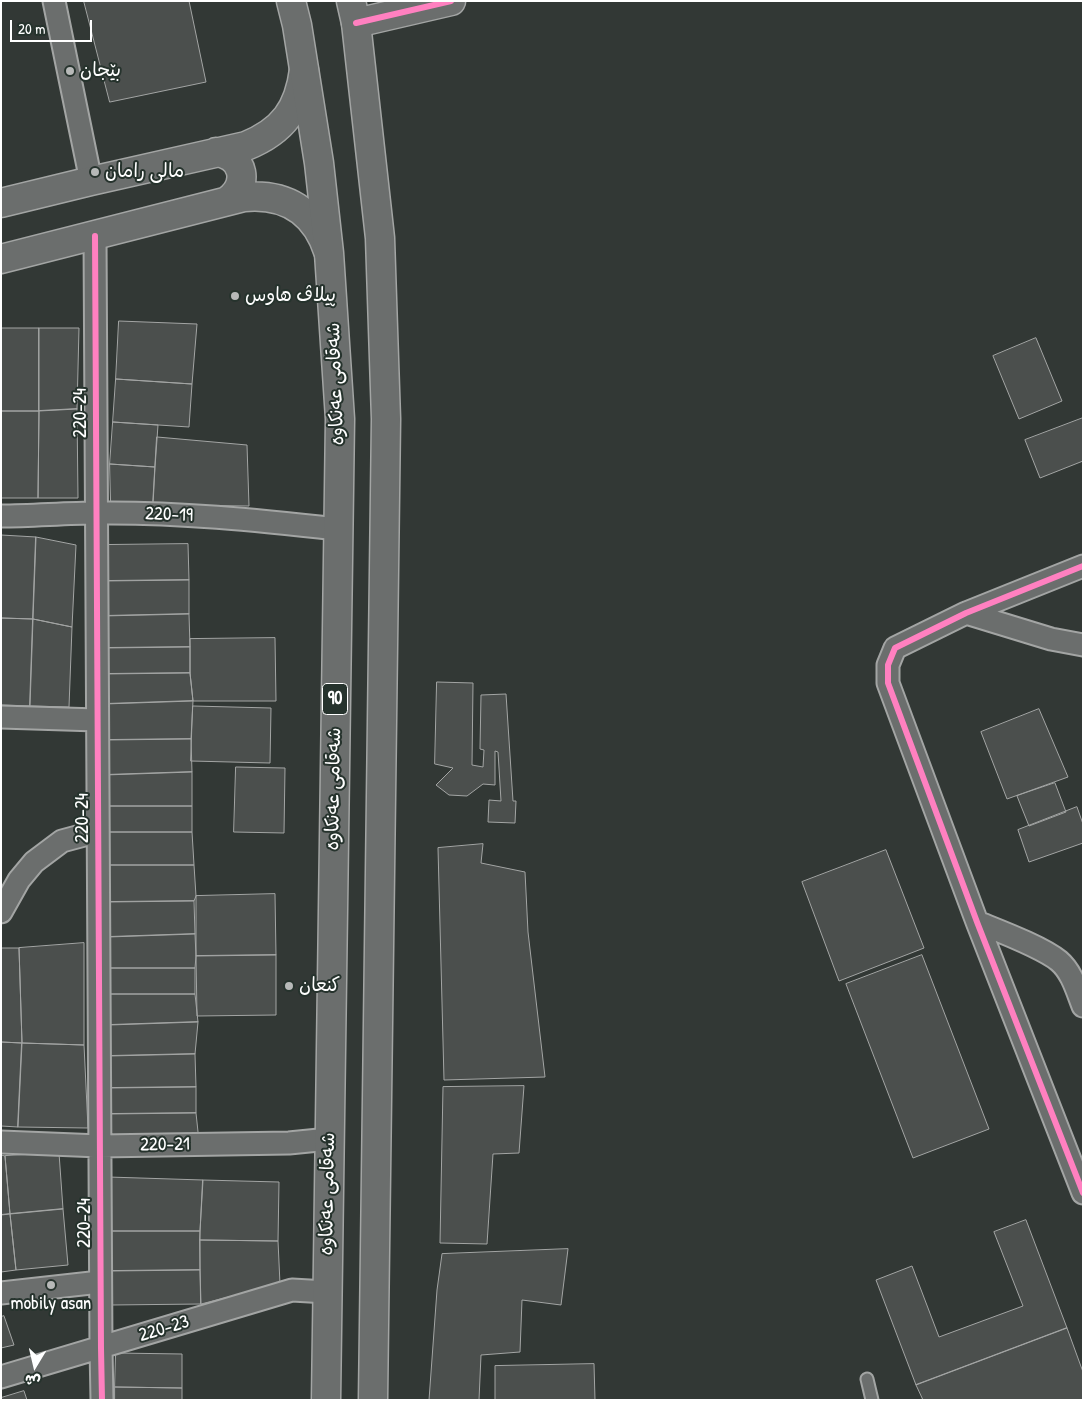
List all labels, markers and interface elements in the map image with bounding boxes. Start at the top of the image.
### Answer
scale bar [12,10,95,42]
text: 20 m [18,18,45,39]
place label: بێجان [80,60,121,82]
marker: بێجان [64,65,76,77]
place label: مالى رامان [105,161,184,183]
marker: مالى رامان [89,166,101,178]
place label: پيلاڤ هاوس [245,285,336,307]
marker: پيلاڤ هاوس [229,290,241,302]
street label: شەقامی عەنکاوە [322,322,350,446]
street label: 220-24 [70,388,92,438]
street label: 220-19 [145,503,193,527]
road number: 90 [322,684,348,714]
street label: شەقامی عەنکاوە [322,727,346,851]
street label: 220-24 [72,793,94,843]
place label: كنعان [299,975,340,997]
marker: كنعان [283,980,295,992]
street label: شەقامی عەنکاوە [316,1132,340,1256]
street label: 220-21 [140,1133,190,1157]
street label: 220-24 [74,1198,96,1248]
marker: mobily asan [45,1279,57,1291]
place label: mobily asan [11,1293,91,1315]
street label: 220-23 [136,1311,192,1347]
north arrow [10,1341,60,1391]
text: ش [23,1371,42,1392]

